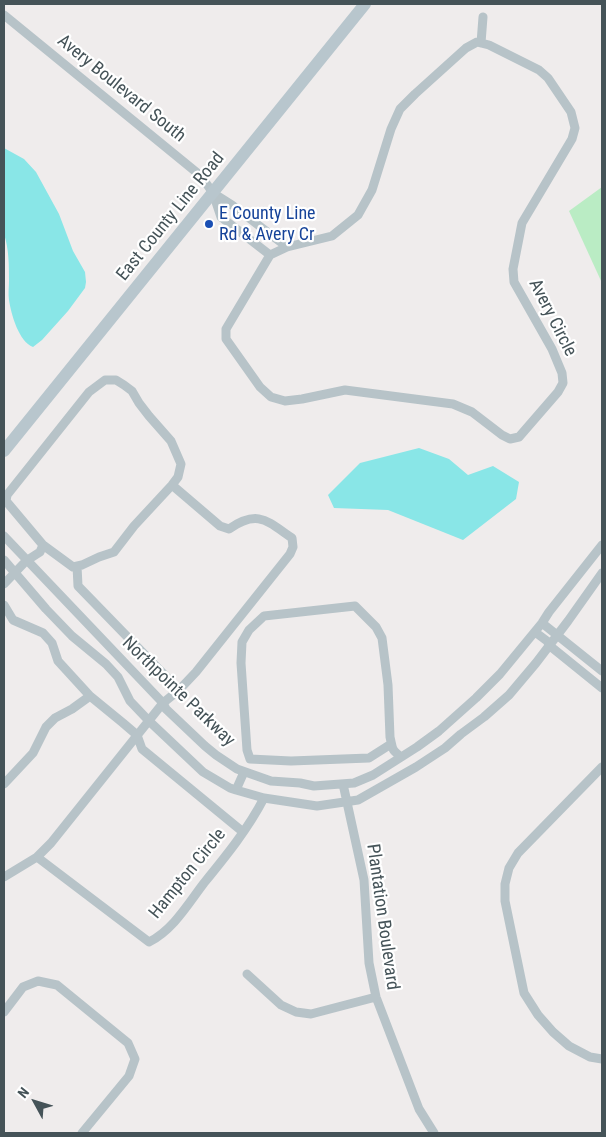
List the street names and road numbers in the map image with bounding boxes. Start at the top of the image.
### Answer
street label: Avery Boulevard South [52,31,190,147]
street label: East County Line Road [113,148,229,286]
street label: Avery Circle [523,276,581,360]
street label: Northpointe Parkway [117,633,239,751]
street label: Hampton Circle [145,825,231,923]
street label: Plantation Boulevard [361,843,403,991]

